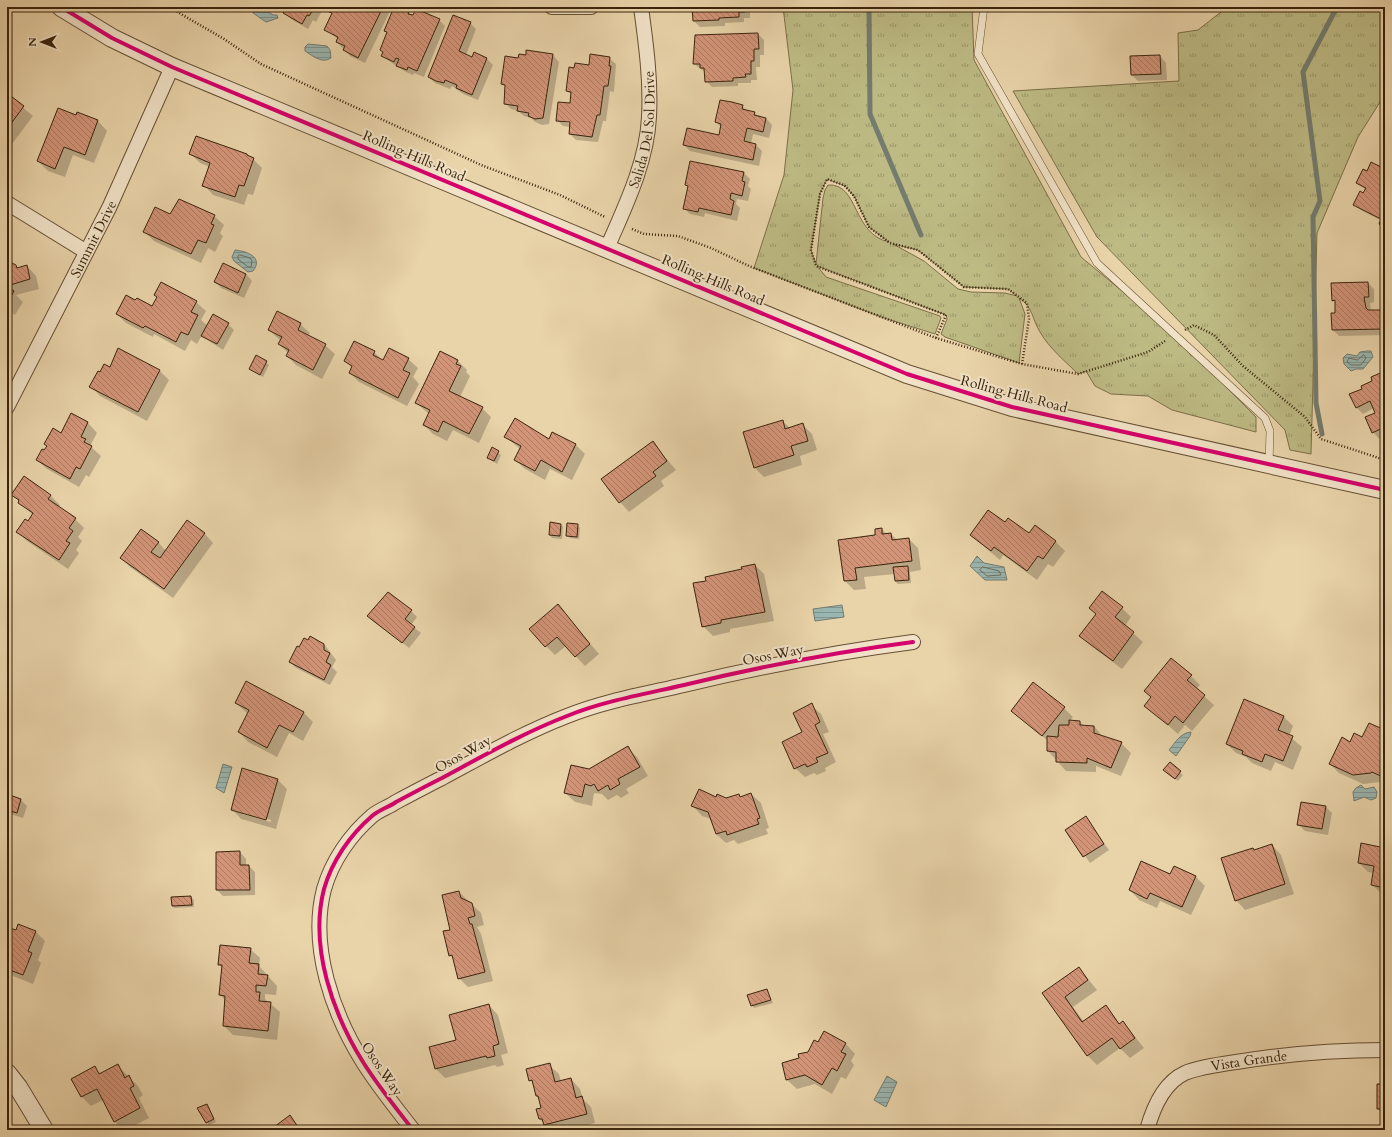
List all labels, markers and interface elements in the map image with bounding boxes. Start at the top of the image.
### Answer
north arrow [22,22,62,62]
text: N [25,37,40,47]
street label: Salida Del Sol Drive [624,70,659,191]
street label: Rolling Hills Road [360,126,469,186]
street label: Summit Drive [66,197,121,281]
street label: Rolling Hills Road [659,250,768,310]
street label: Rolling Hills Road [958,371,1070,418]
street label: Osos Way [741,640,806,670]
street label: Osos Way [431,730,495,777]
street label: Osos Way [357,1038,407,1100]
street label: Vista Grande [1209,1046,1288,1075]

